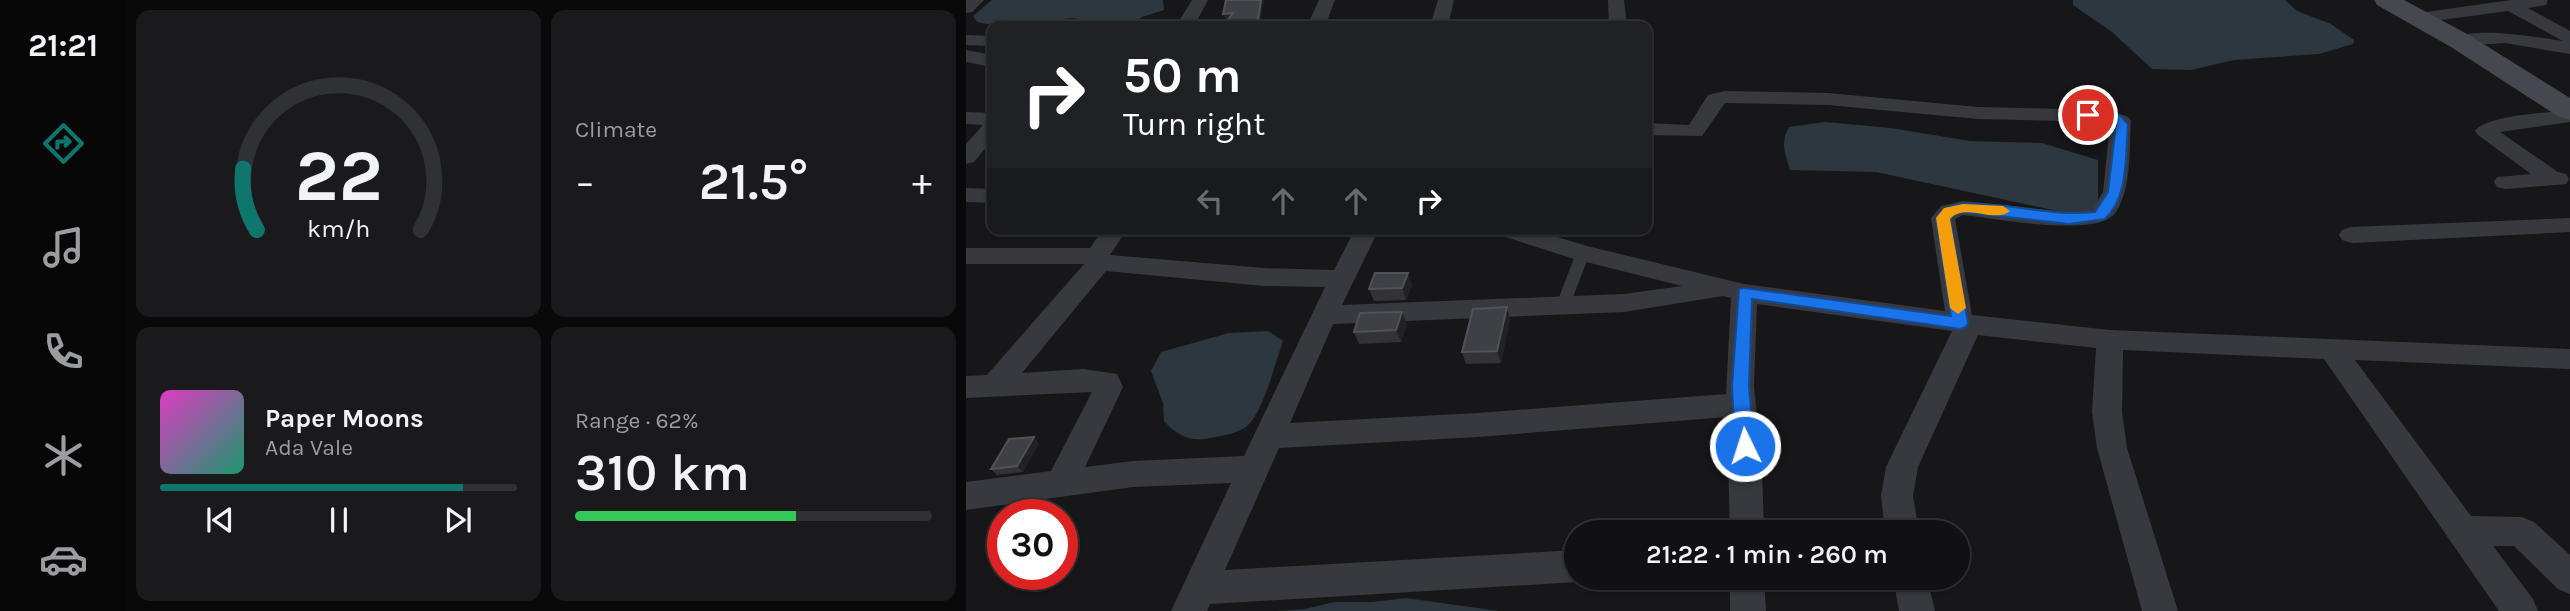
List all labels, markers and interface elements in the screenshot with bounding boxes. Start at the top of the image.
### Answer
text: 21:21 [28,27,98,64]
text: 50 m [1123,47,1241,104]
icon: right [1008,49,1099,140]
pin [2058,85,2118,145]
icon: arrive [2069,96,2107,134]
text: Turn right [1123,106,1265,143]
text: Climate [575,116,657,143]
icon: directions [39,119,88,168]
text: 22 [294,133,383,218]
text: 21.5° [699,151,808,212]
text: − [575,160,595,205]
text: + [912,160,932,205]
icon: left [1191,182,1229,220]
icon: ahead [1264,182,1302,220]
icon: ahead [1337,182,1375,220]
icon: right [1410,182,1448,220]
text: km/h [307,213,370,242]
icon: music [39,223,88,272]
icon: phone [39,327,88,376]
text: Paper Moons [265,403,424,434]
text: Range · 62% [575,407,699,434]
position arrow [1708,409,1782,483]
icon: climate [39,431,88,480]
text: Ada Vale [265,434,353,461]
text: 310 km [575,442,750,503]
speed limit sign: 30 [987,499,1078,590]
icon: previous [201,501,239,539]
icon: pause [320,501,358,539]
icon: next [439,501,477,539]
icon: car [39,535,88,584]
text: 21:22 · 1 min · 260 m [1646,539,1888,570]

